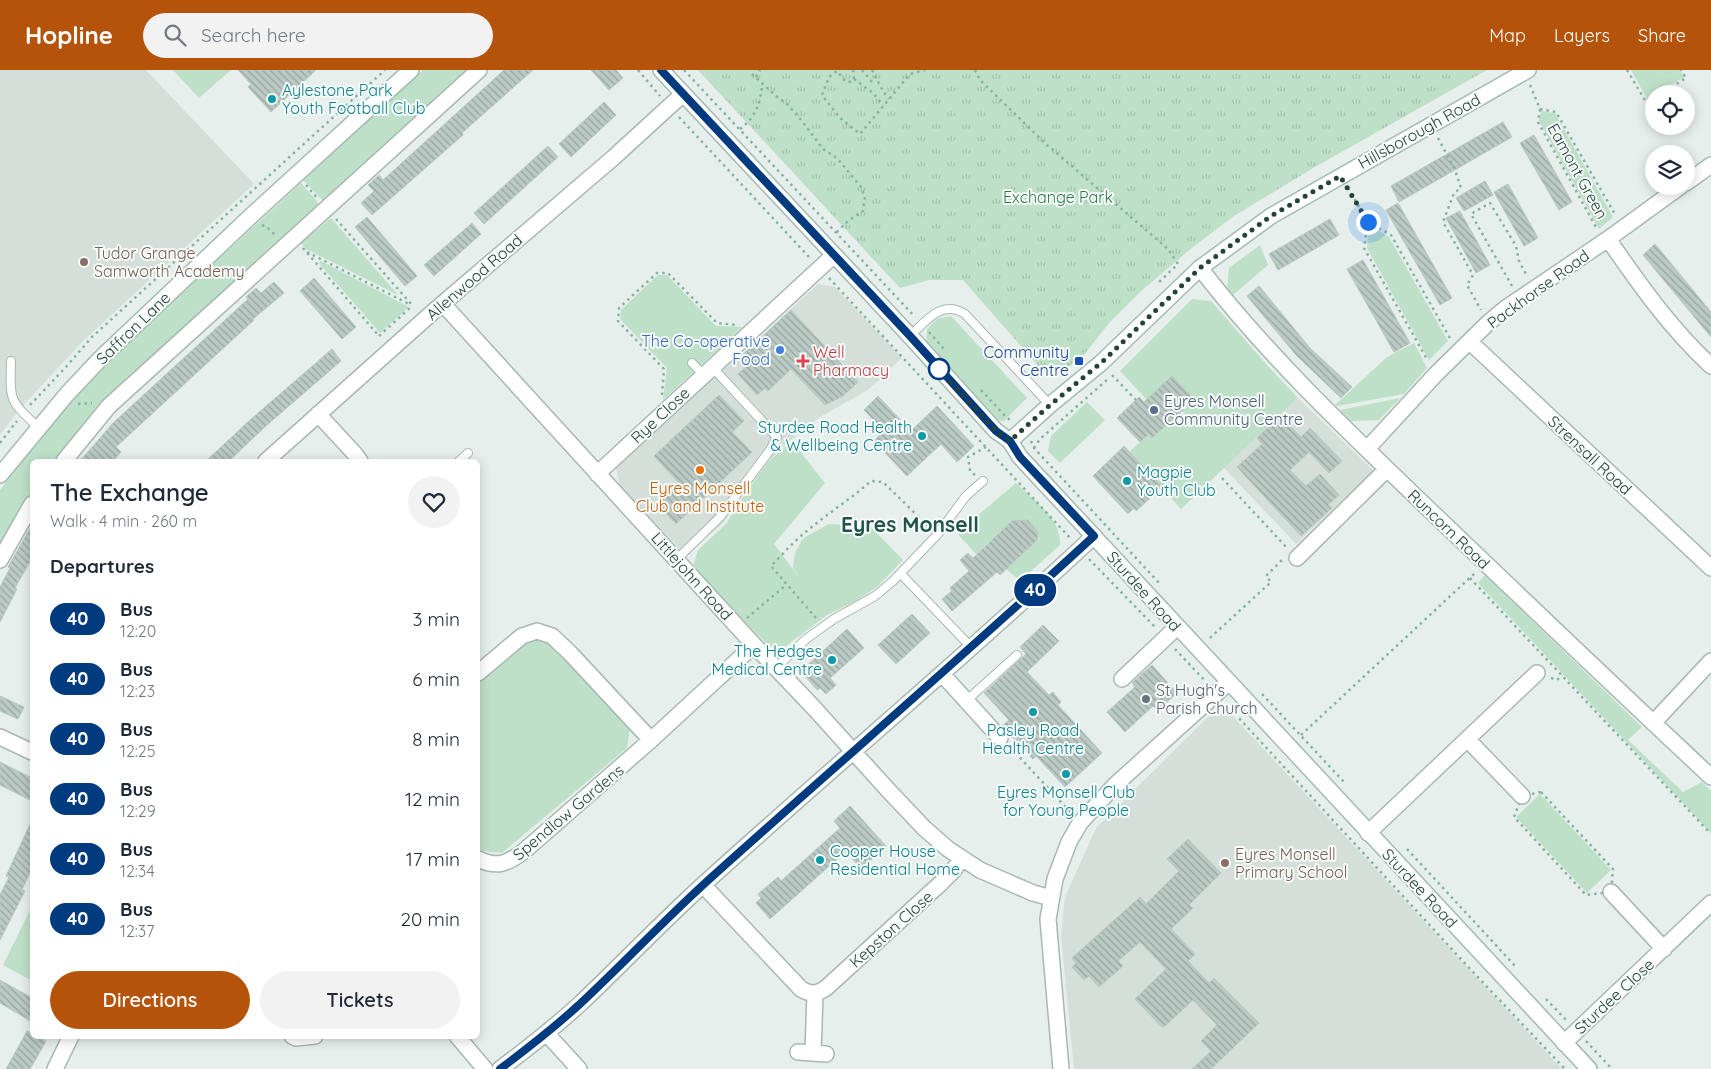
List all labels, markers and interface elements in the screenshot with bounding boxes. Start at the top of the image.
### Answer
search box [143,13,493,58]
text: Hopline [25,20,113,50]
icon: search [161,21,189,49]
text: Search here [201,23,306,47]
text: Map [1489,24,1526,47]
text: Layers [1554,24,1610,47]
text: Share [1638,24,1686,47]
place label: Aylestone Park Youth Football Club [282,80,425,118]
map controls [1645,85,1695,195]
button: locate [1645,85,1695,135]
street label: Hillsborough Road [1354,89,1484,173]
marker: Aylestone Park Youth Football Club [266,93,278,105]
street label: Eamont Green [1543,120,1613,222]
button: layers [1645,145,1695,195]
park label: Exchange Park [1003,187,1113,207]
your location [1356,210,1381,235]
street label: Allenwood Road [422,230,526,324]
place label: Tudor Grange Samworth Academy [94,243,245,281]
street label: Packhorse Road [1483,245,1593,333]
marker: Tudor Grange Samworth Academy [78,256,90,268]
street label: Saffron Lane [92,288,174,368]
place label: The Co-operative Food [641,331,770,369]
place label: Well Pharmacy [813,342,889,380]
place label: Community Centre [983,342,1069,380]
marker: The Co-operative Food [774,344,786,356]
marker: Well Pharmacy [797,355,809,367]
marker: Community Centre [1073,355,1085,367]
unlabelled marker [928,358,950,380]
street label: Rye Close [626,383,694,447]
place label: Eyres Monsell Community Centre [1164,391,1303,429]
marker: Eyres Monsell Community Centre [1148,404,1160,416]
street label: Strensall Road [1544,411,1636,499]
place label: Sturdee Road Health & Wellbeing Centre [758,417,912,455]
marker: Sturdee Road Health & Wellbeing Centre [916,430,928,442]
place label: Magpie Youth Club [1137,462,1216,500]
marker: Eyres Monsell Club and Institute [694,464,706,476]
marker: Magpie Youth Club [1121,475,1133,487]
button: heart [408,476,460,528]
text: The Exchange [50,477,209,507]
place label: Eyres Monsell Club and Institute [636,478,764,516]
street label: Runcorn Road [1404,485,1494,573]
text: Walk · 4 min · 260 m [50,511,197,531]
district label: Eyres Monsell [841,511,979,537]
street label: Littlejohn Road [647,528,737,624]
street label: Sturdee Road [1103,547,1185,635]
text: Departures [50,554,154,578]
line badge: 40 [1012,574,1058,606]
text: 40 [1024,578,1046,601]
text: Bus [120,597,153,621]
text: 40 [67,607,88,630]
text: 3 min [412,607,460,631]
text: 12:20 [120,621,156,641]
place label: The Hedges Medical Centre [712,641,822,679]
marker: The Hedges Medical Centre [826,654,838,666]
text: Bus [120,657,153,681]
text: 40 [67,667,88,690]
text: 6 min [412,667,460,691]
place label: St Hugh's Parish Church [1156,680,1258,718]
text: 12:23 [120,681,155,701]
marker: St Hugh's Parish Church [1140,693,1152,705]
marker: Pasley Road Health Centre [1027,706,1039,718]
text: Bus [120,717,153,741]
place label: Pasley Road Health Centre [982,720,1084,758]
text: 40 [67,727,88,750]
text: 8 min [412,727,460,751]
text: 12:25 [120,741,155,761]
street label: Spendlow Gardens [508,760,628,864]
marker: Eyres Monsell Club for Young People [1060,768,1072,780]
text: Bus [120,777,153,801]
place label: Eyres Monsell Club for Young People [997,782,1135,820]
text: 40 [67,787,88,810]
text: 12 min [405,787,460,811]
text: 12:29 [120,801,156,821]
text: Bus [120,837,153,861]
place label: Cooper House Residential Home [830,841,960,879]
place label: Eyres Monsell Primary School [1235,844,1347,882]
street label: Sturdee Road [1378,844,1462,932]
text: 40 [67,847,88,870]
text: 17 min [406,847,460,871]
marker: Cooper House Residential Home [814,854,826,866]
marker: Eyres Monsell Primary School [1219,857,1231,869]
text: 12:34 [120,861,155,881]
street label: Kepston Close [845,886,937,972]
text: Bus [120,897,153,921]
text: 40 [67,907,88,930]
text: 20 min [401,907,460,931]
text: 12:37 [120,921,154,941]
street label: Sturdee Close [1570,954,1658,1038]
button: Directions [50,971,250,1029]
button: Tickets [260,971,460,1029]

